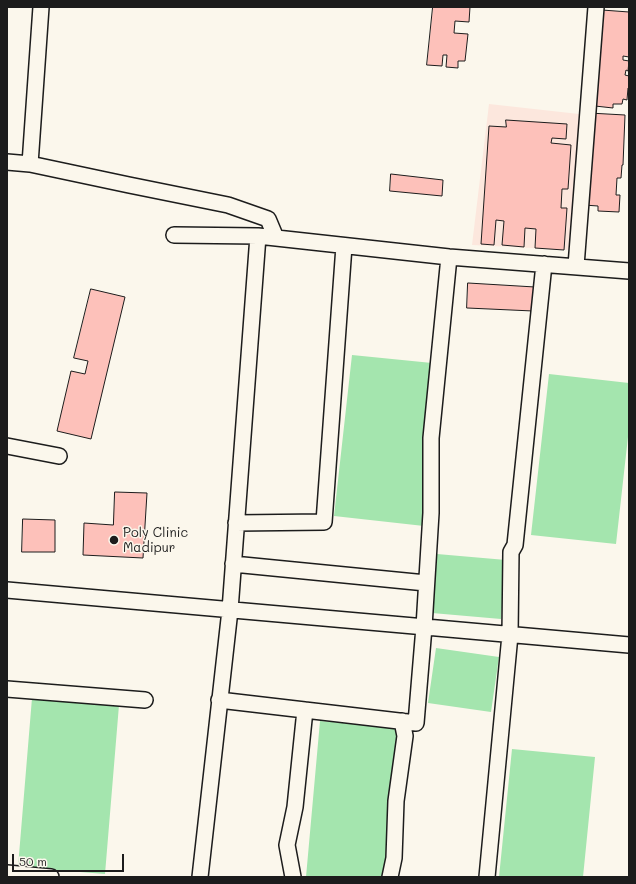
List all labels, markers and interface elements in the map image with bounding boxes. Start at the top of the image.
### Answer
place label: Poly Clinic Madipur [123,525,188,556]
marker: Poly Clinic Madipur [108,534,120,546]
scale bar [14,846,126,872]
text: 50 m [19,853,47,869]

